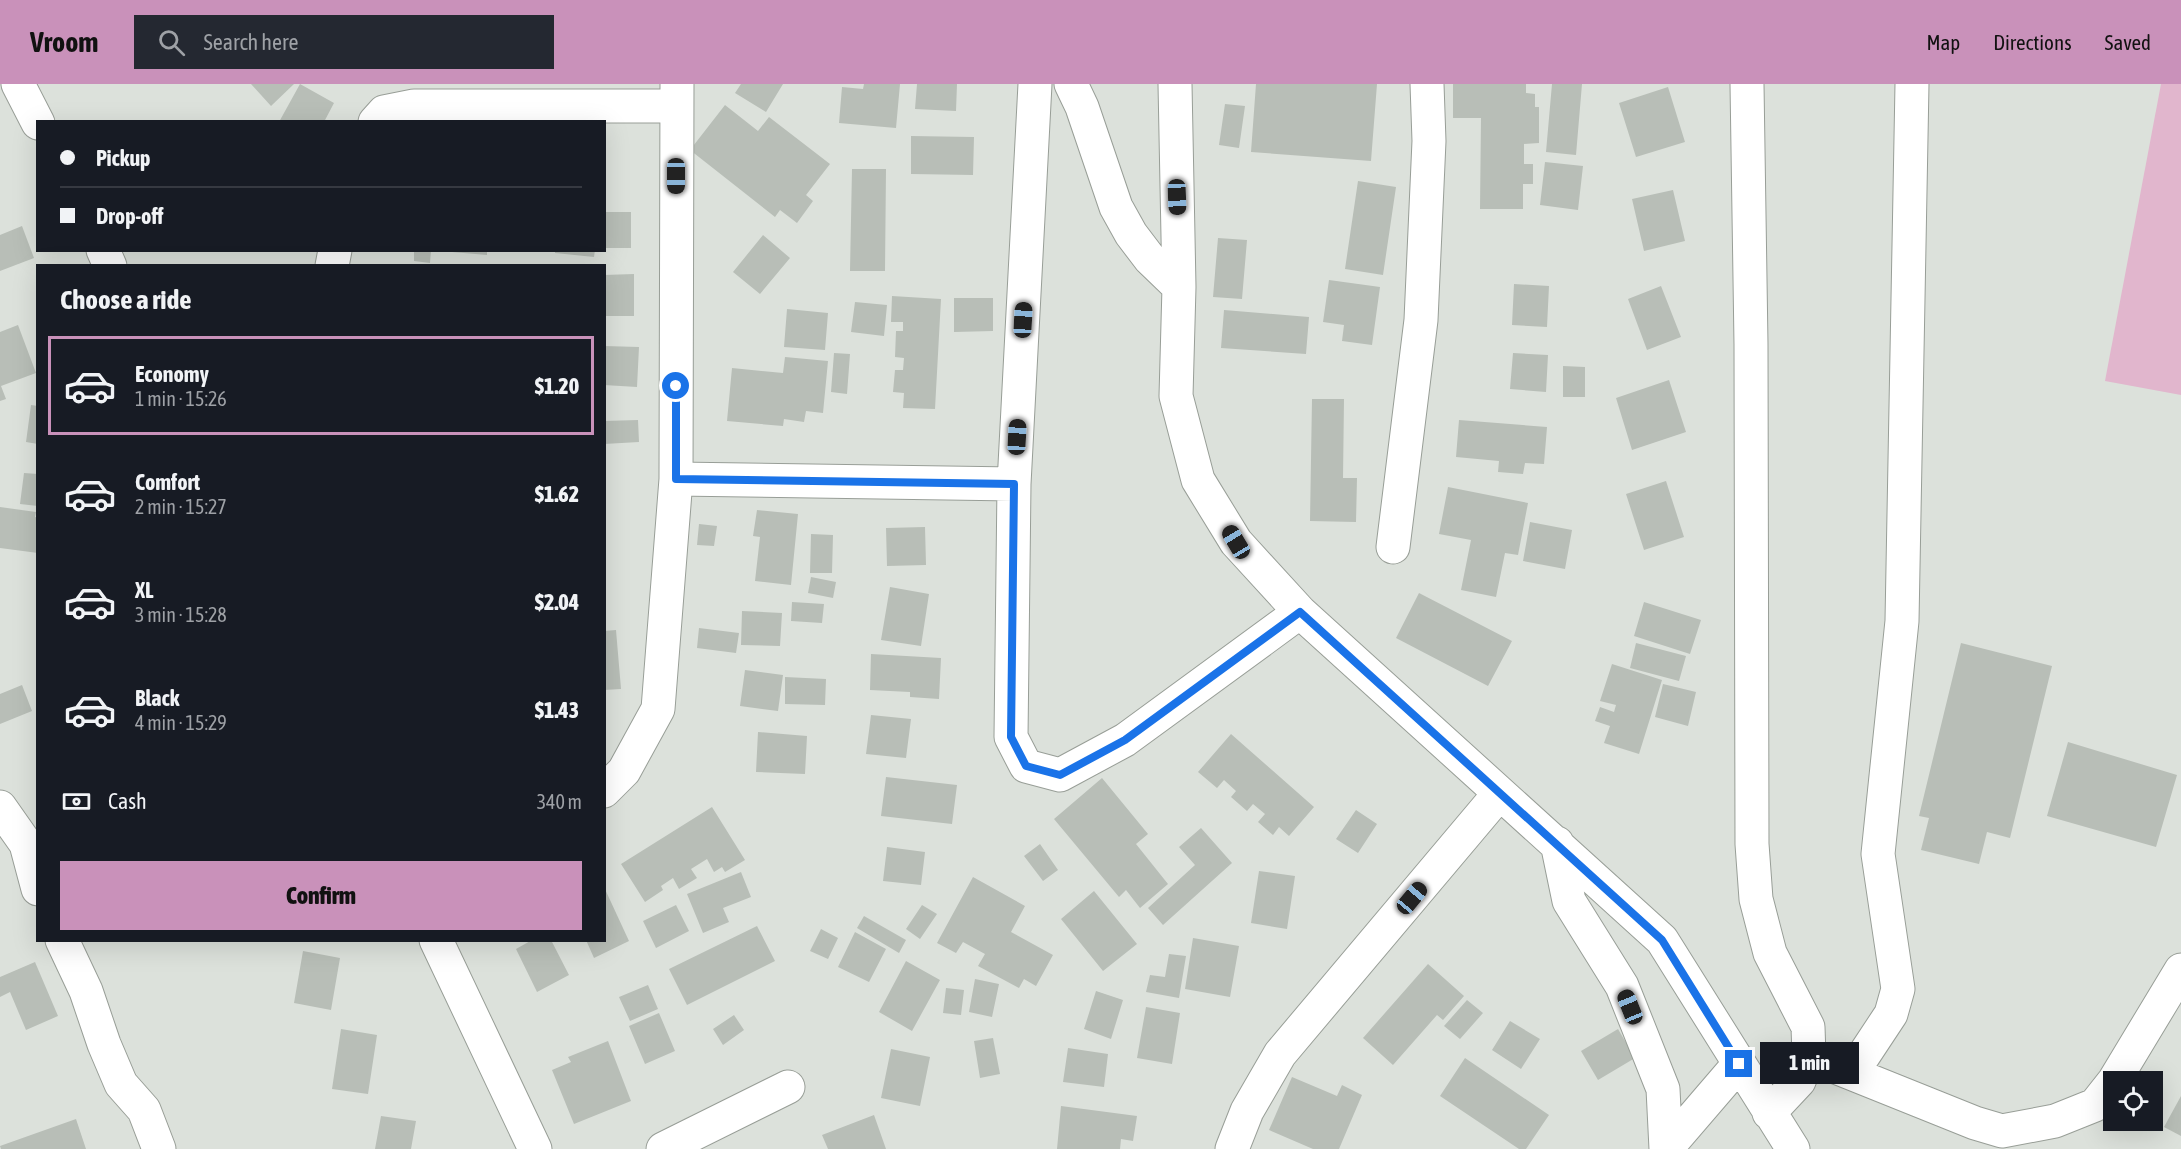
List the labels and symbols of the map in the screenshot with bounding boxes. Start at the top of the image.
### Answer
car [667,158,685,194]
car [1167,179,1187,215]
car [1013,302,1033,338]
route start [662,372,689,399]
car [1007,419,1027,455]
car [1219,522,1253,562]
car [1394,878,1430,918]
car [1615,987,1645,1027]
callout: 1 min [1760,1043,1859,1085]
route end [1725,1050,1752,1077]

